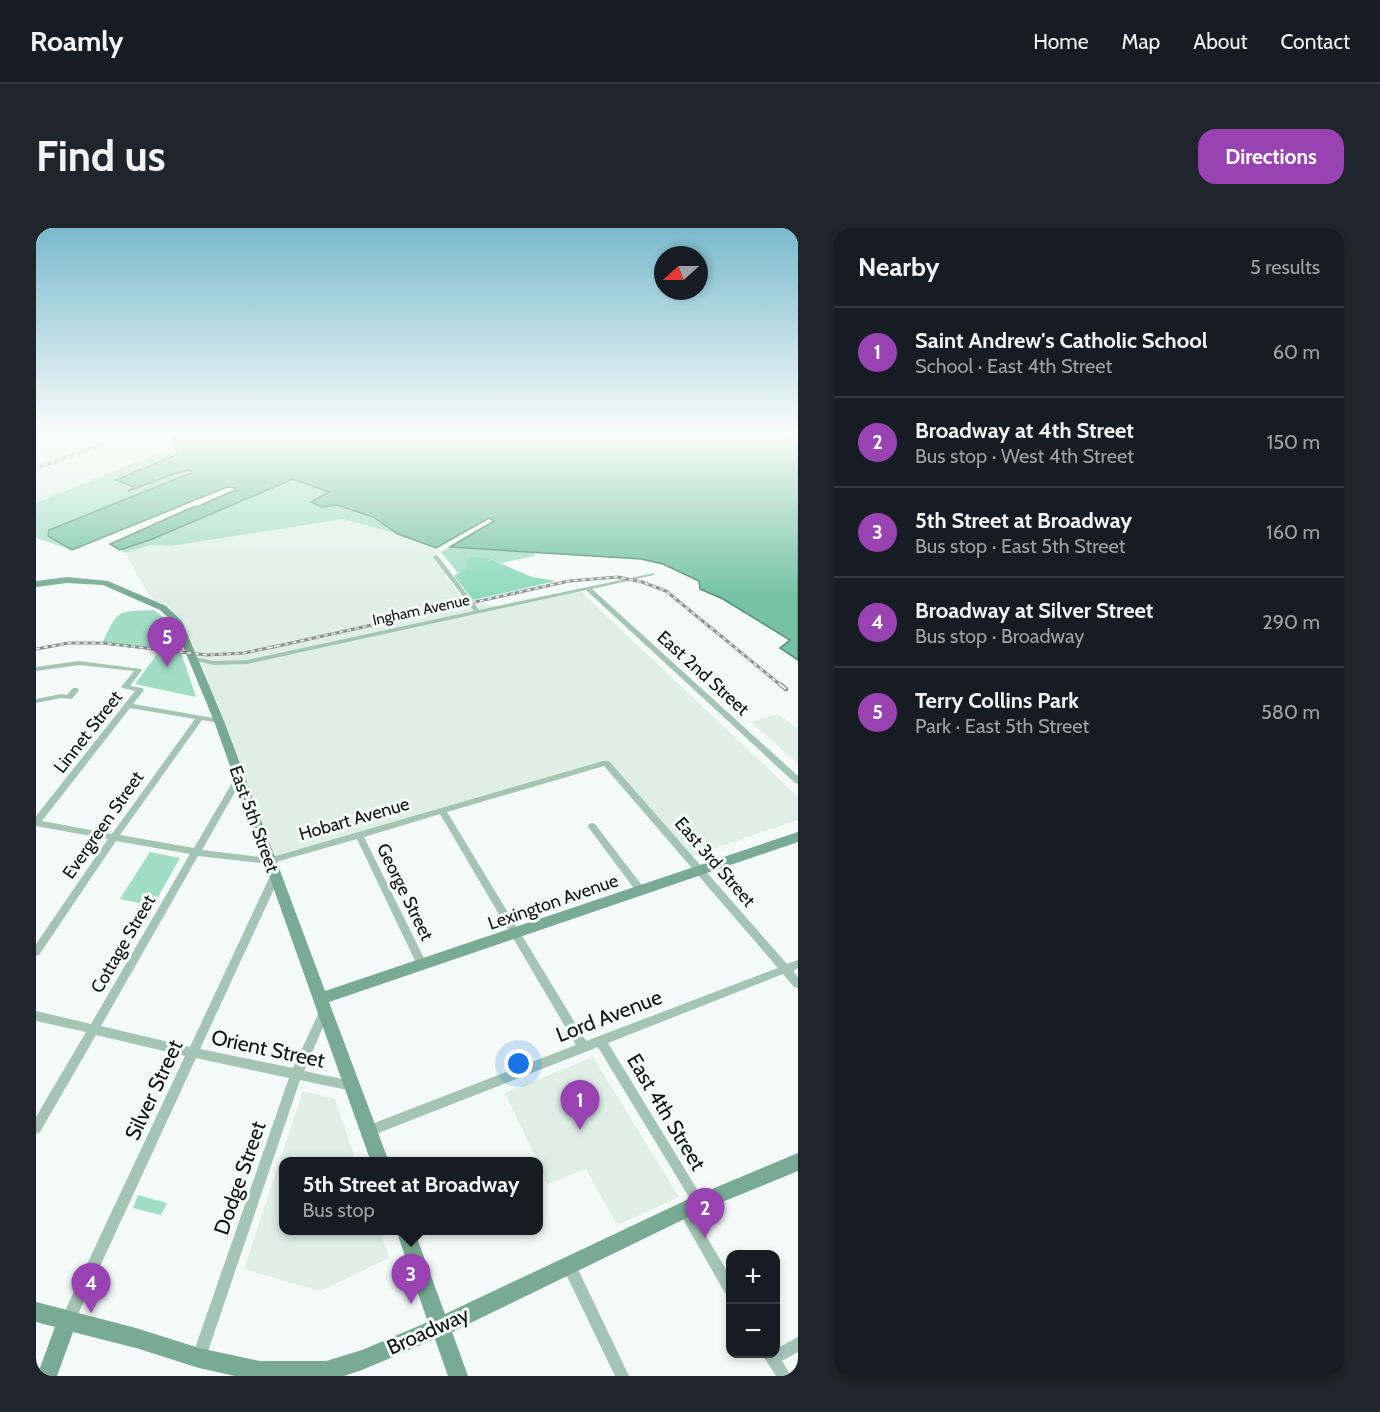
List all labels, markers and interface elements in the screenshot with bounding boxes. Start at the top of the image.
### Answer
text: Roamly [30,24,124,58]
text: Home [1033,29,1089,54]
text: Map [1122,29,1160,54]
text: About [1193,29,1247,54]
text: Contact [1280,29,1350,54]
button: Directions [1198,129,1344,184]
text: Find us [36,130,165,182]
north arrow [654,246,708,300]
text: Nearby [858,251,939,283]
text: 5 results [1250,255,1320,279]
text: Saint Andrew's Catholic School [915,327,1208,354]
text: 1 [874,340,881,364]
text: 60 m [1273,340,1320,364]
text: School · East 4th Street [915,354,1112,378]
text: Broadway at 4th Street [915,417,1134,444]
text: 2 [872,430,883,454]
text: 150 m [1267,430,1320,454]
text: Bus stop · West 4th Street [915,444,1134,468]
text: 5th Street at Broadway [915,507,1132,534]
text: 3 [872,520,883,544]
text: 160 m [1266,520,1320,544]
text: Bus stop · East 5th Street [915,534,1125,558]
street label: Ingham Avenue [371,591,472,629]
text: Broadway at Silver Street [915,597,1153,624]
text: 4 [871,610,884,634]
text: 290 m [1262,610,1320,634]
pin: 5 [148,618,186,667]
text: Bus stop · Broadway [915,624,1084,648]
street label: East 2nd Street [653,626,753,720]
street label: Linnet Street [49,686,127,778]
text: Terry Collins Park [915,687,1079,714]
text: 5 [872,700,883,724]
text: 580 m [1261,700,1320,724]
text: Park · East 5th Street [915,714,1089,738]
street label: East 5th Street [224,763,284,875]
street label: Evergreen Street [58,767,148,883]
street label: Hobart Avenue [296,793,412,845]
street label: East 3rd Street [670,813,760,911]
street label: George Street [372,840,438,944]
street label: Lexington Avenue [485,869,621,935]
street label: Cottage Street [86,891,160,997]
street label: Lord Avenue [552,984,665,1047]
street label: Orient Street [209,1024,327,1073]
street label: Silver Street [119,1036,188,1144]
your location [504,1049,533,1078]
street label: East 4th Street [622,1049,711,1175]
pin: 1 [560,1080,600,1130]
street label: Dodge Street [208,1118,271,1238]
popup [279,1157,543,1235]
text: 5th Street at Broadway [302,1171,520,1198]
pin: 2 [686,1188,724,1238]
text: Bus stop [302,1198,375,1222]
map controls [726,1250,780,1358]
button: + [726,1250,780,1304]
pin: 3 [392,1254,430,1304]
pin: 4 [72,1264,110,1313]
street label: Broadway [383,1301,473,1360]
button: − [726,1304,780,1358]

